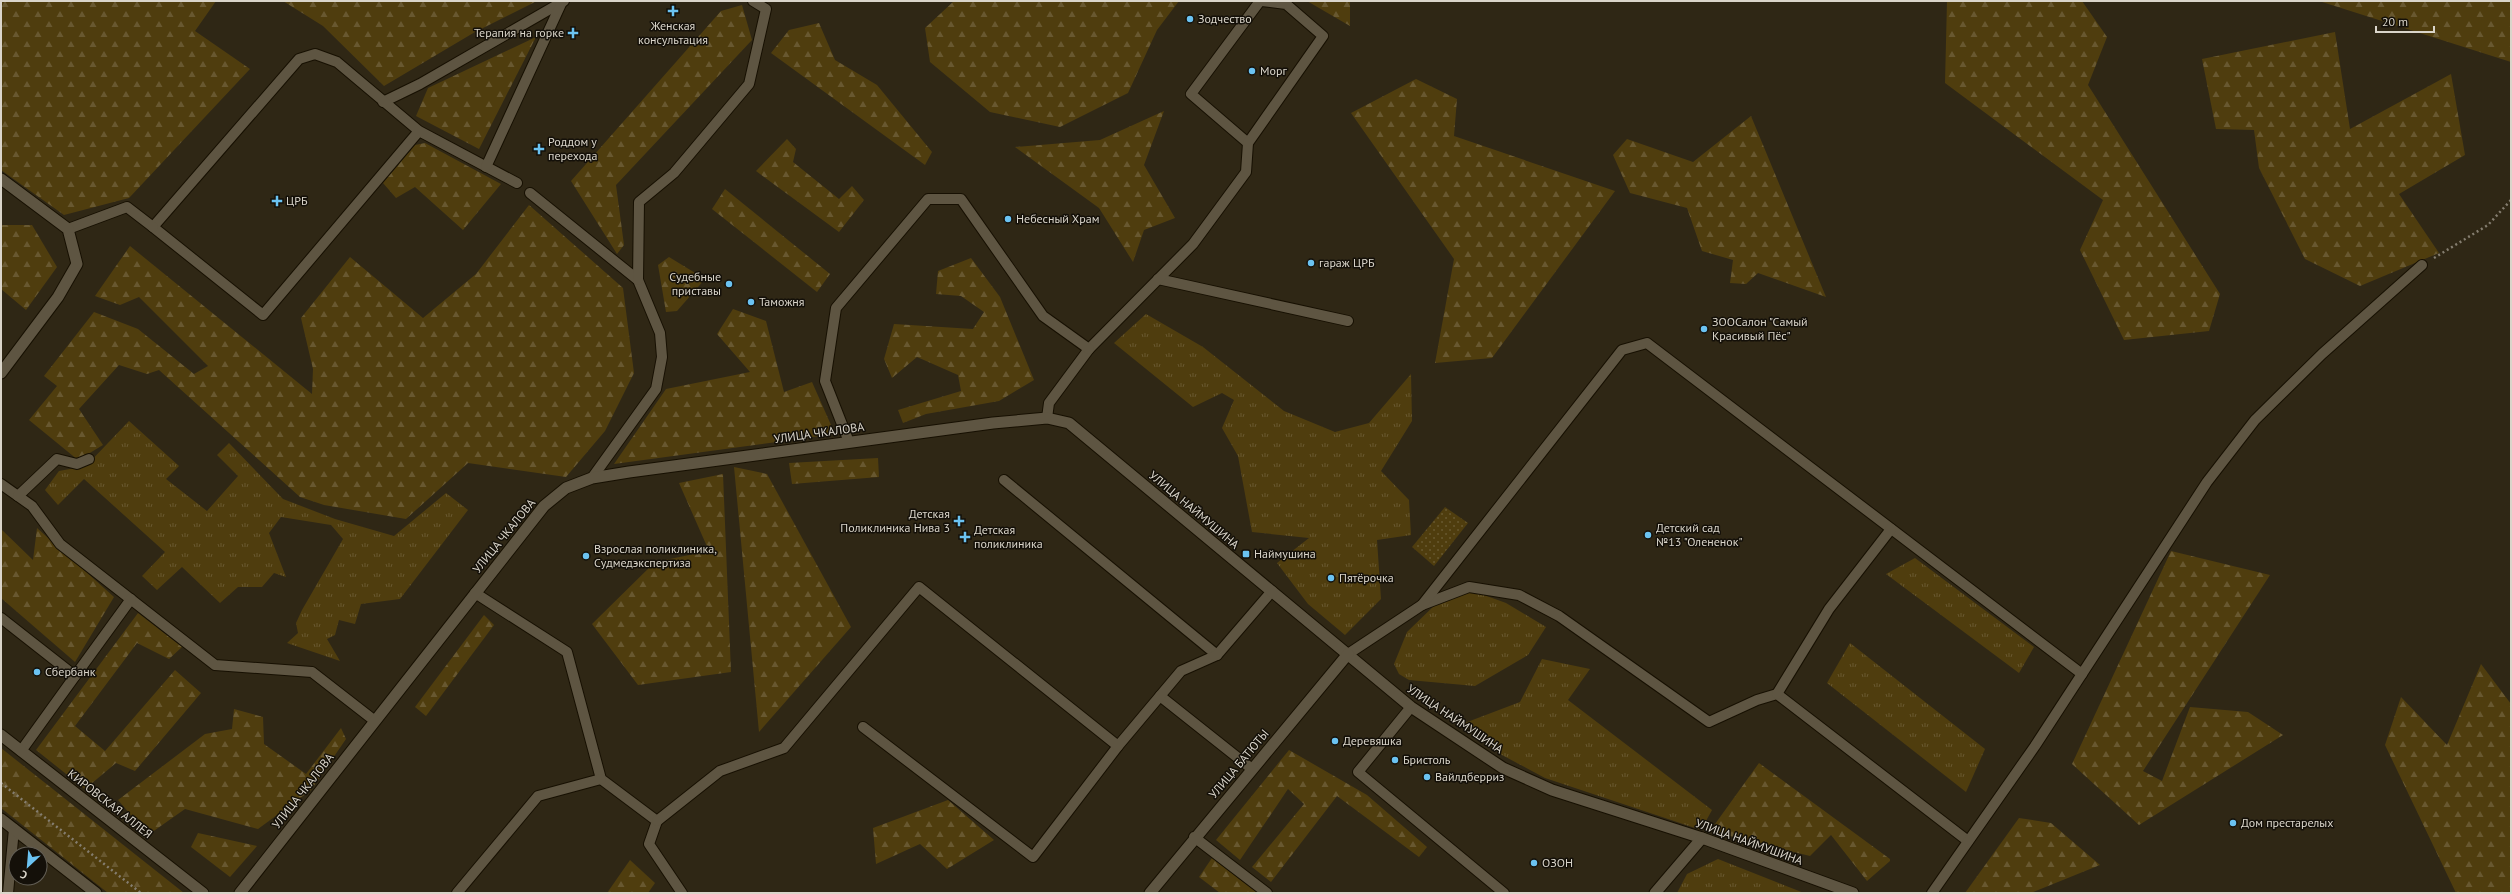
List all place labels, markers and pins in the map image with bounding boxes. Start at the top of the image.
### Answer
marker: Женская консультация [667,5,679,17]
place label: Зодчество [1198,11,1252,26]
marker: Зодчество [1185,14,1195,24]
place label: Женская консультация [638,18,708,47]
place label: Терапия на горке [474,25,564,40]
marker: Терапия на горке [567,27,579,39]
place label: Морг [1260,63,1287,78]
marker: Морг [1247,66,1257,76]
place label: Роддом у перехода [548,134,598,163]
marker: Роддом у перехода [533,143,545,155]
place label: ЦРБ [286,193,308,208]
marker: ЦРБ [271,195,283,207]
place label: Небесный Храм [1016,211,1099,226]
marker: Небесный Храм [1003,214,1013,224]
place label: гараж ЦРБ [1319,255,1375,270]
marker: гараж ЦРБ [1306,258,1316,268]
place label: Судебные приставы [669,269,721,298]
marker: Судебные приставы [724,279,734,289]
place label: Таможня [759,294,804,309]
marker: Таможня [746,297,756,307]
place label: ЗООСалон "Самый Красивый Пёс" [1712,314,1808,343]
marker: ЗООСалон "Самый Красивый Пёс" [1699,324,1709,334]
place label: Детская Поликлиника Нива 3 [840,506,950,535]
marker: Детская Поликлиника Нива 3 [953,515,965,527]
place label: Детский сад №13 "Олененок" [1656,520,1743,549]
place label: Детская поликлиника [974,522,1043,551]
marker: Детский сад №13 "Олененок" [1643,530,1653,540]
marker: Детская поликлиника [959,531,971,543]
place label: Взрослая поликлиника, Судмедэкспертиза [594,541,717,570]
place label: Наймушина [1254,546,1316,561]
marker: Наймушина [1241,549,1251,559]
marker: Взрослая поликлиника, Судмедэкспертиза [581,551,591,561]
place label: Пятёрочка [1339,570,1394,585]
marker: Пятёрочка [1326,573,1336,583]
place label: Сбербанк [45,664,96,679]
marker: Сбербанк [32,667,42,677]
place label: Деревяшка [1343,733,1402,748]
marker: Деревяшка [1330,736,1340,746]
place label: Бристоль [1403,752,1451,767]
marker: Бристоль [1390,755,1400,765]
place label: Вайлдберриз [1435,769,1504,784]
marker: Вайлдберриз [1422,772,1432,782]
place label: Дом престарелых [2241,815,2333,830]
marker: Дом престарелых [2228,818,2238,828]
place label: ОЗОН [1542,855,1573,870]
marker: ОЗОН [1529,858,1539,868]

